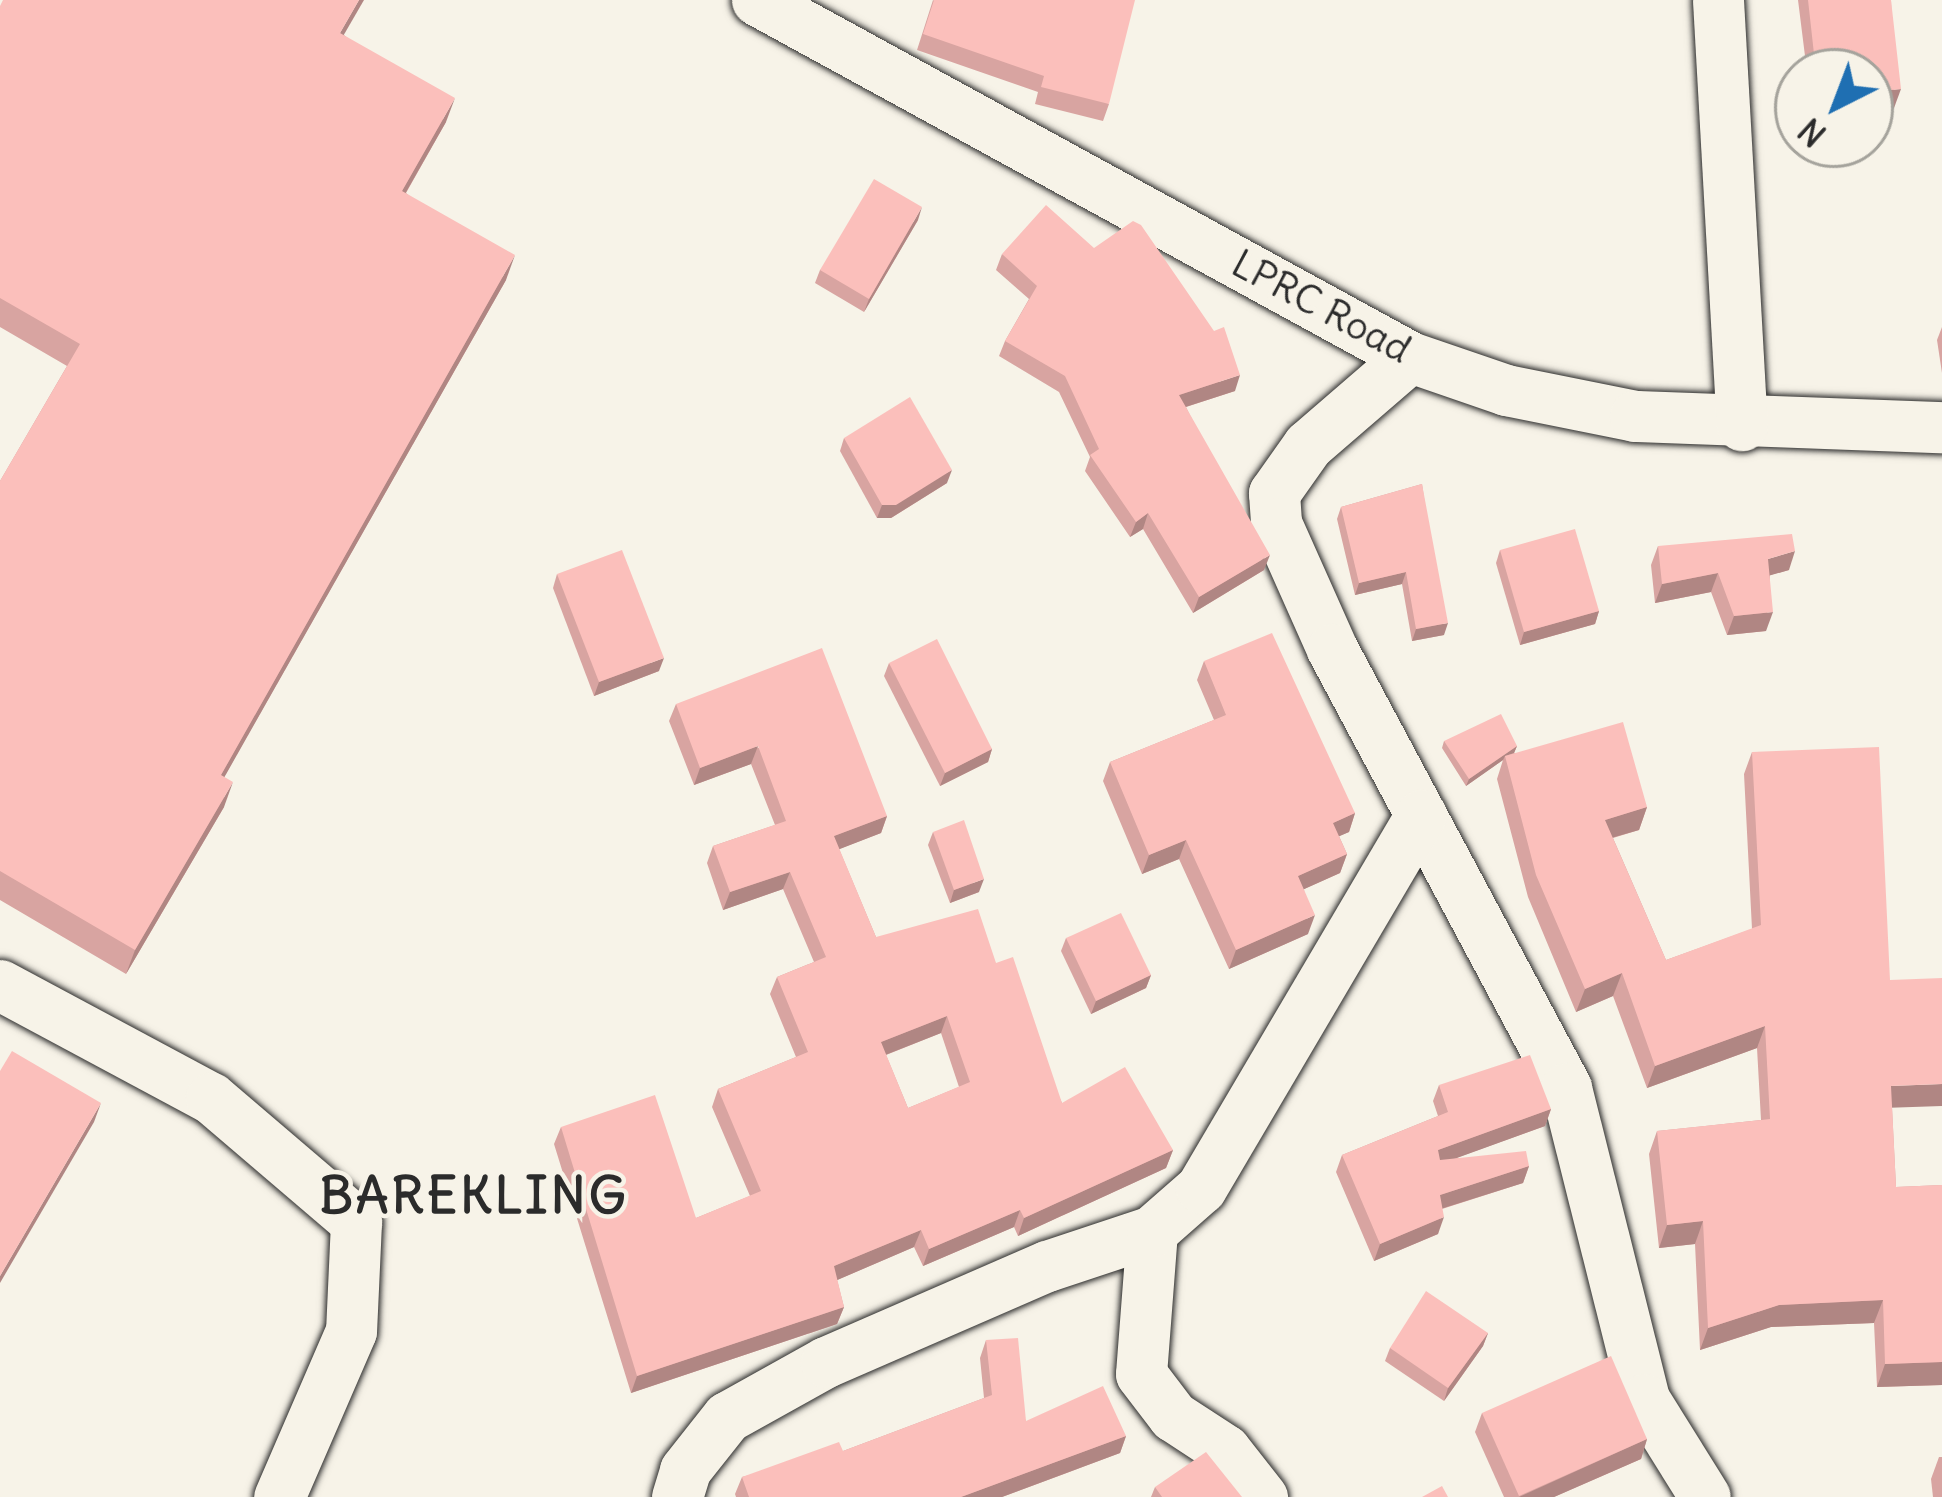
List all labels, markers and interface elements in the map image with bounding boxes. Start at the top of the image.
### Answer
north arrow [1774,48,1894,168]
text: N [1789,109,1834,156]
street label: LPRC Road [1224,240,1418,374]
district label: BAREKLING [319,1164,629,1226]

